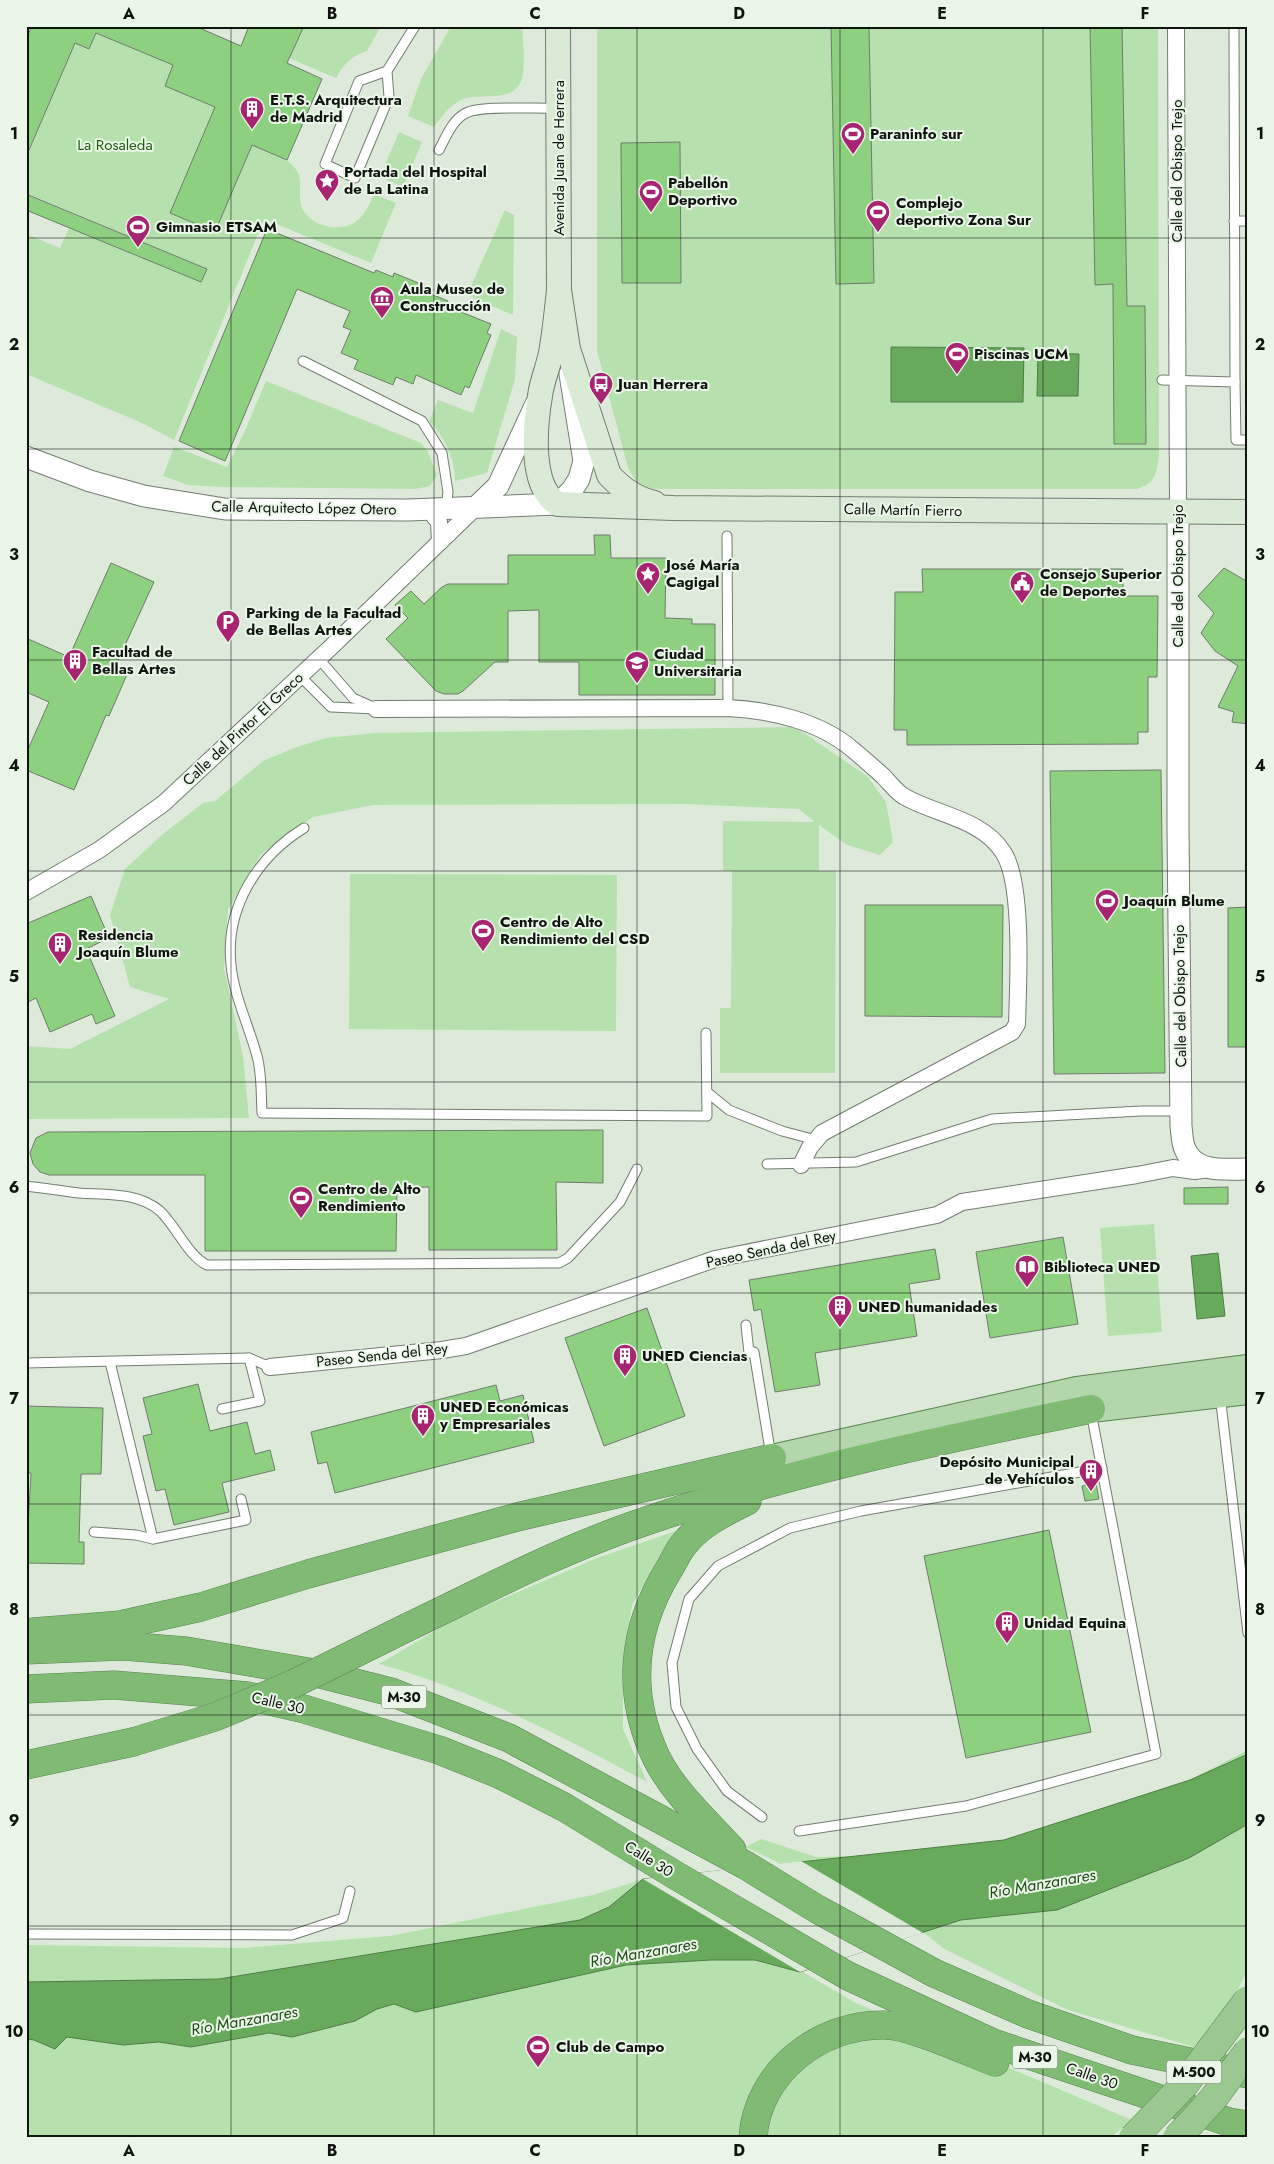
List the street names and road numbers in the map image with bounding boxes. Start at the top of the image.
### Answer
street label: Avenida Juan de Herrera [548,80,570,236]
street label: Calle del Obispo Trejo [1166,100,1188,242]
street label: Calle Arquitecto López Otero [211,495,397,521]
street label: Calle Martín Fierro [844,498,962,522]
street label: Calle del Obispo Trejo [1167,505,1189,647]
street label: Calle del Pintor El Greco [178,667,308,791]
street label: Calle del Obispo Trejo [1168,924,1192,1068]
street label: Paseo Senda del Rey [704,1224,838,1274]
street label: Paseo Senda del Rey [315,1337,449,1373]
road number: M-30 [382,1685,426,1708]
street label: Calle 30 [249,1686,307,1720]
street label: Calle 30 [620,1835,678,1883]
road number: M-30 [1012,2045,1058,2068]
street label: Calle 30 [1063,2057,1121,2095]
road number: M-500 [1166,2060,1222,2084]

